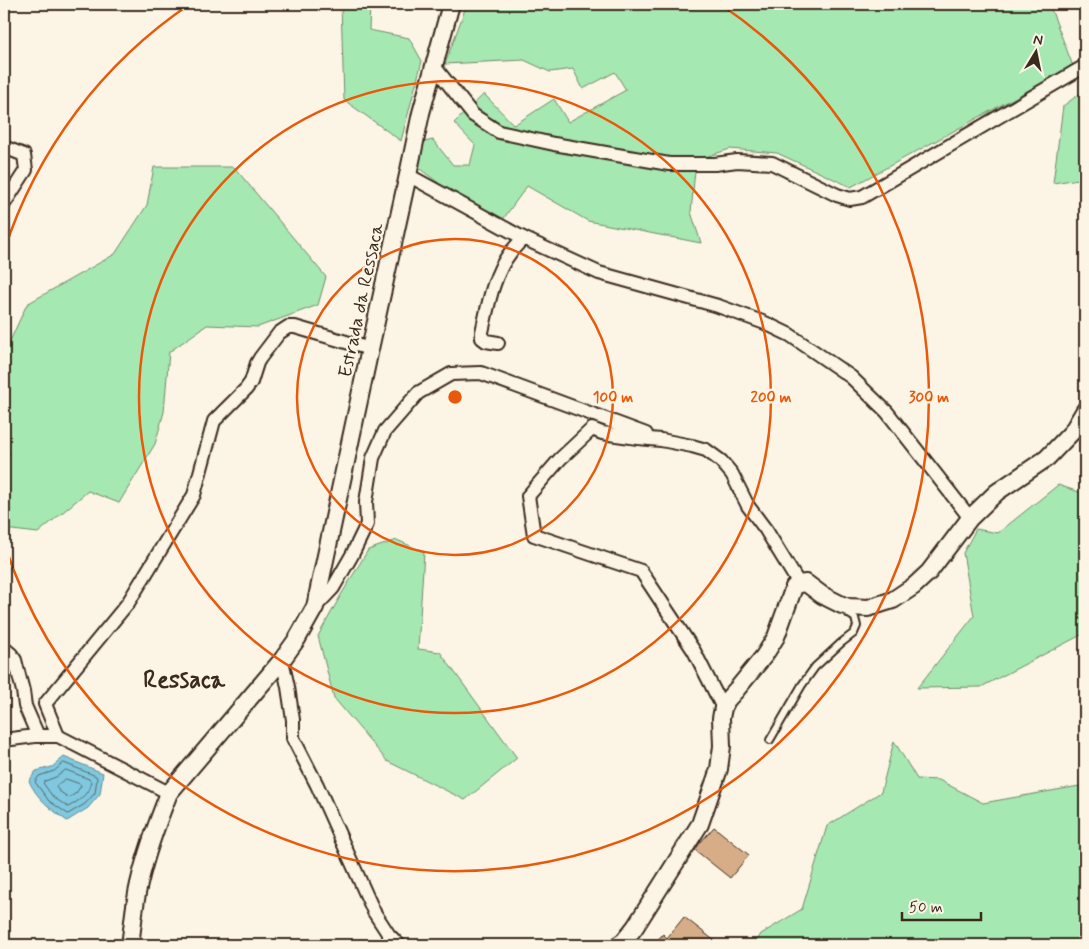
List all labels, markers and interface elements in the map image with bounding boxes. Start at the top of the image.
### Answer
north arrow [1012,28,1062,78]
text: N [1032,31,1044,50]
street label: Estrada da Ressaca [333,220,390,380]
centre of rings [446,388,464,406]
text: 100 m [593,388,633,408]
text: 200 m [751,388,792,408]
text: 300 m [909,388,949,408]
district label: Ressaca [143,665,225,696]
scale bar [902,889,980,921]
text: 50 m [909,898,943,918]

